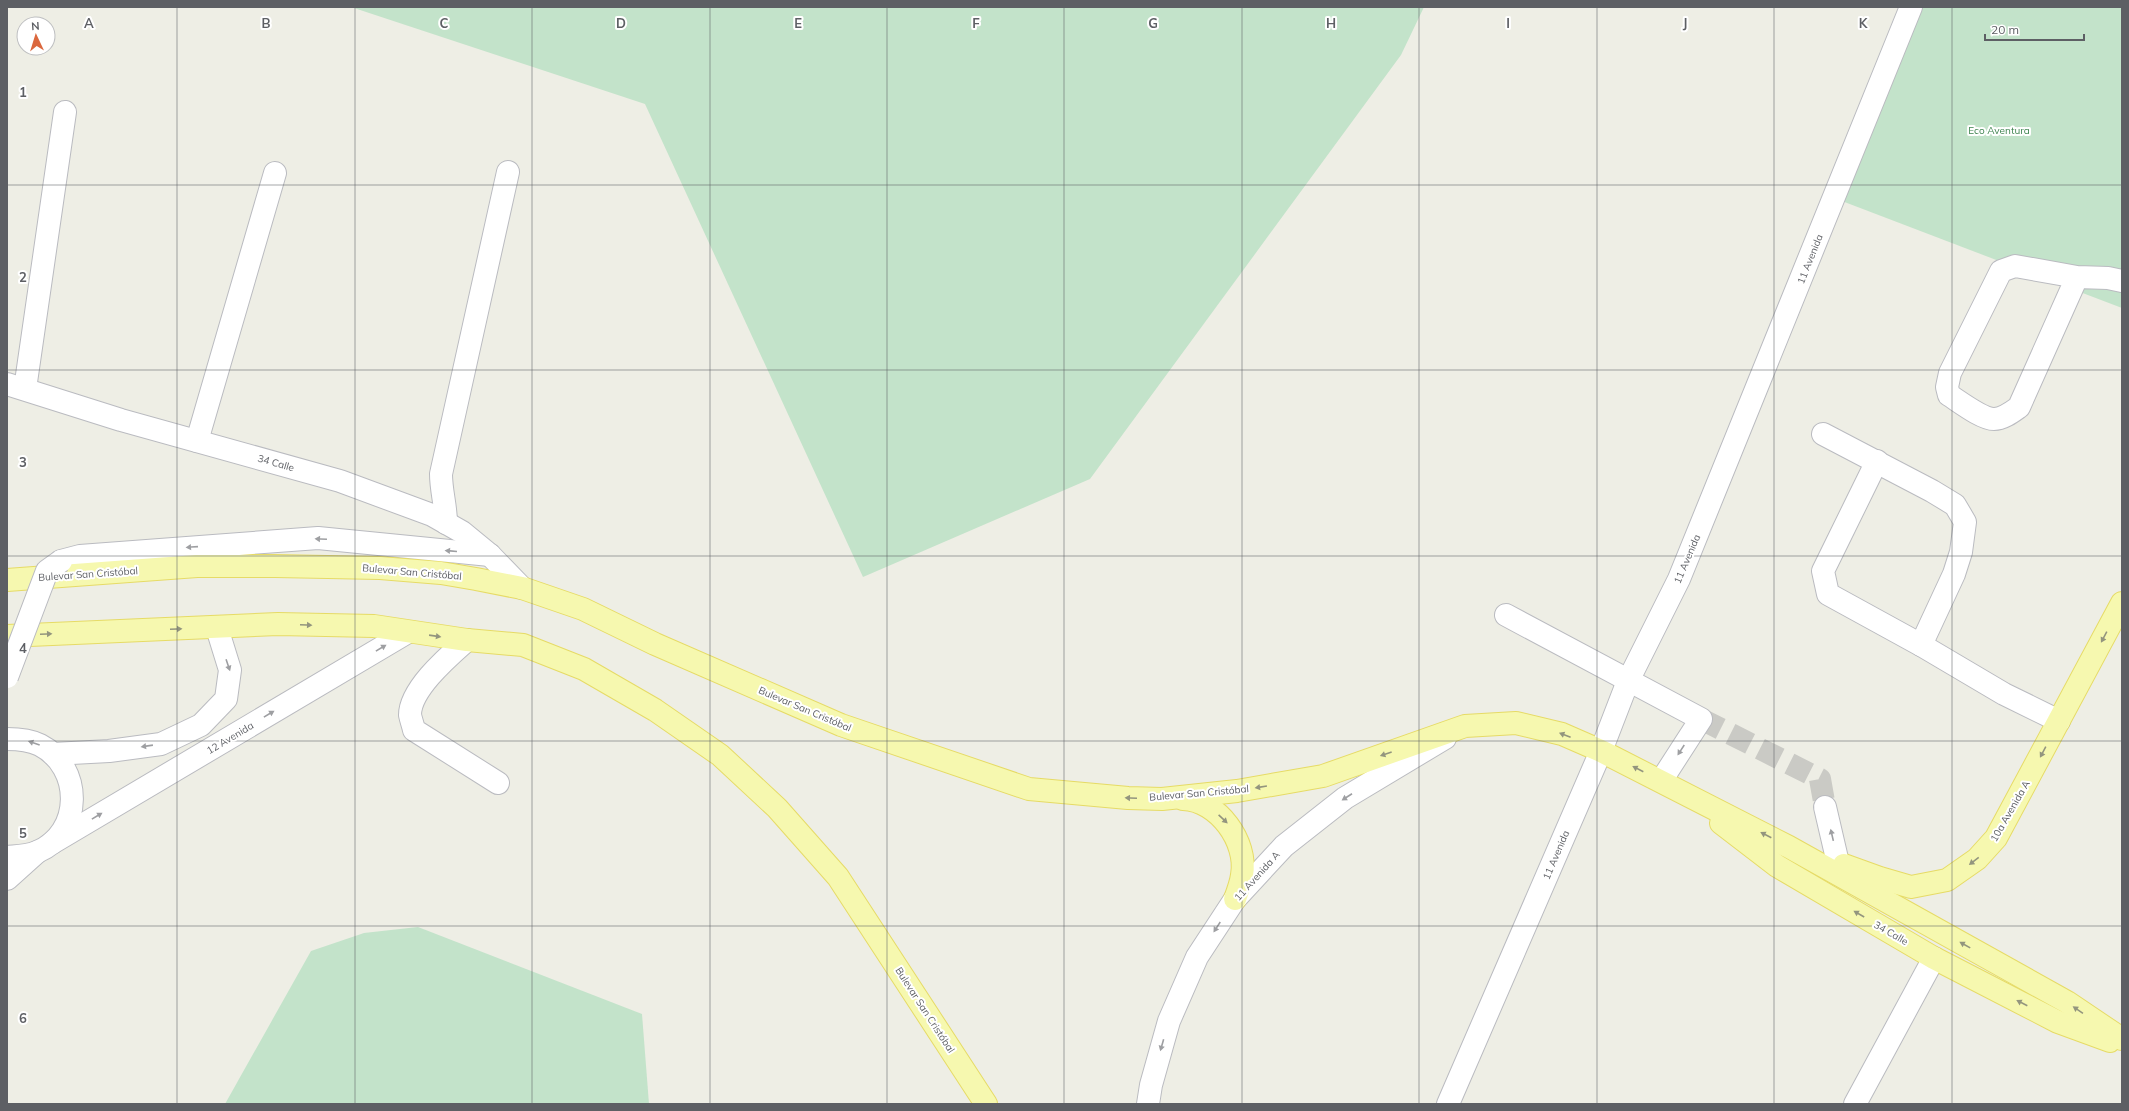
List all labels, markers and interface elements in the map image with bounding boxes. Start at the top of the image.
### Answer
text: A [84,15,94,31]
text: B [262,15,271,31]
text: C [440,15,449,31]
text: D [616,15,626,31]
text: E [794,15,802,31]
text: F [972,15,980,31]
text: G [1148,15,1158,31]
text: H [1326,15,1336,31]
text: I [1506,15,1510,31]
text: J [1683,15,1687,31]
text: K [1859,15,1869,31]
north arrow [16,16,56,56]
scale bar [1985,16,2084,42]
text: N [31,19,40,33]
text: 20 m [1991,22,2019,37]
text: 1 [19,84,27,100]
park label: Eco Aventura [1968,124,2030,137]
street label: 11 Avenida [1794,232,1826,286]
text: 2 [19,269,27,285]
street label: 34 Calle [256,452,296,474]
text: 3 [19,454,27,470]
street label: 11 Avenida [1671,532,1703,586]
one-way arrow [315,535,327,542]
one-way arrow [186,543,198,550]
one-way arrow [445,548,457,554]
street label: Bulevar San Cristóbal [362,561,462,583]
street label: Bulevar San Cristóbal [38,564,138,584]
one-way arrow [300,621,312,628]
one-way arrow [170,626,183,632]
one-way arrow [40,631,52,638]
one-way arrow [2100,631,2107,643]
one-way arrow [429,632,441,639]
text: 4 [19,640,27,656]
one-way arrow [375,644,387,651]
one-way arrow [225,659,231,671]
street label: Bulevar San Cristóbal [757,684,853,734]
one-way arrow [263,711,275,718]
street label: 12 Avenida [204,719,256,757]
one-way arrow [1559,732,1571,738]
one-way arrow [28,740,40,746]
one-way arrow [141,743,153,749]
one-way arrow [1677,745,1685,755]
one-way arrow [2039,746,2046,758]
one-way arrow [1380,752,1392,758]
one-way arrow [1632,766,1643,772]
street label: 10a Avenida A [1987,777,2033,844]
street label: Bulevar San Cristóbal [1149,782,1249,804]
one-way arrow [1255,784,1267,790]
one-way arrow [1342,793,1353,801]
one-way arrow [1124,795,1137,801]
one-way arrow [91,813,103,820]
one-way arrow [1218,814,1228,824]
text: 5 [19,825,27,841]
street label: 11 Avenida [1540,828,1572,882]
one-way arrow [1828,829,1834,841]
one-way arrow [1760,832,1771,838]
street label: 11 Avenida A [1231,848,1283,904]
one-way arrow [1968,857,1979,865]
one-way arrow [1853,910,1865,917]
street label: 34 Calle [1872,918,1910,948]
one-way arrow [1213,922,1221,932]
one-way arrow [1959,942,1971,949]
street label: Bulevar San Cristóbal [892,965,958,1055]
one-way arrow [2016,1000,2028,1007]
one-way arrow [2073,1006,2083,1014]
text: 6 [19,1010,27,1026]
one-way arrow [1159,1039,1165,1051]

